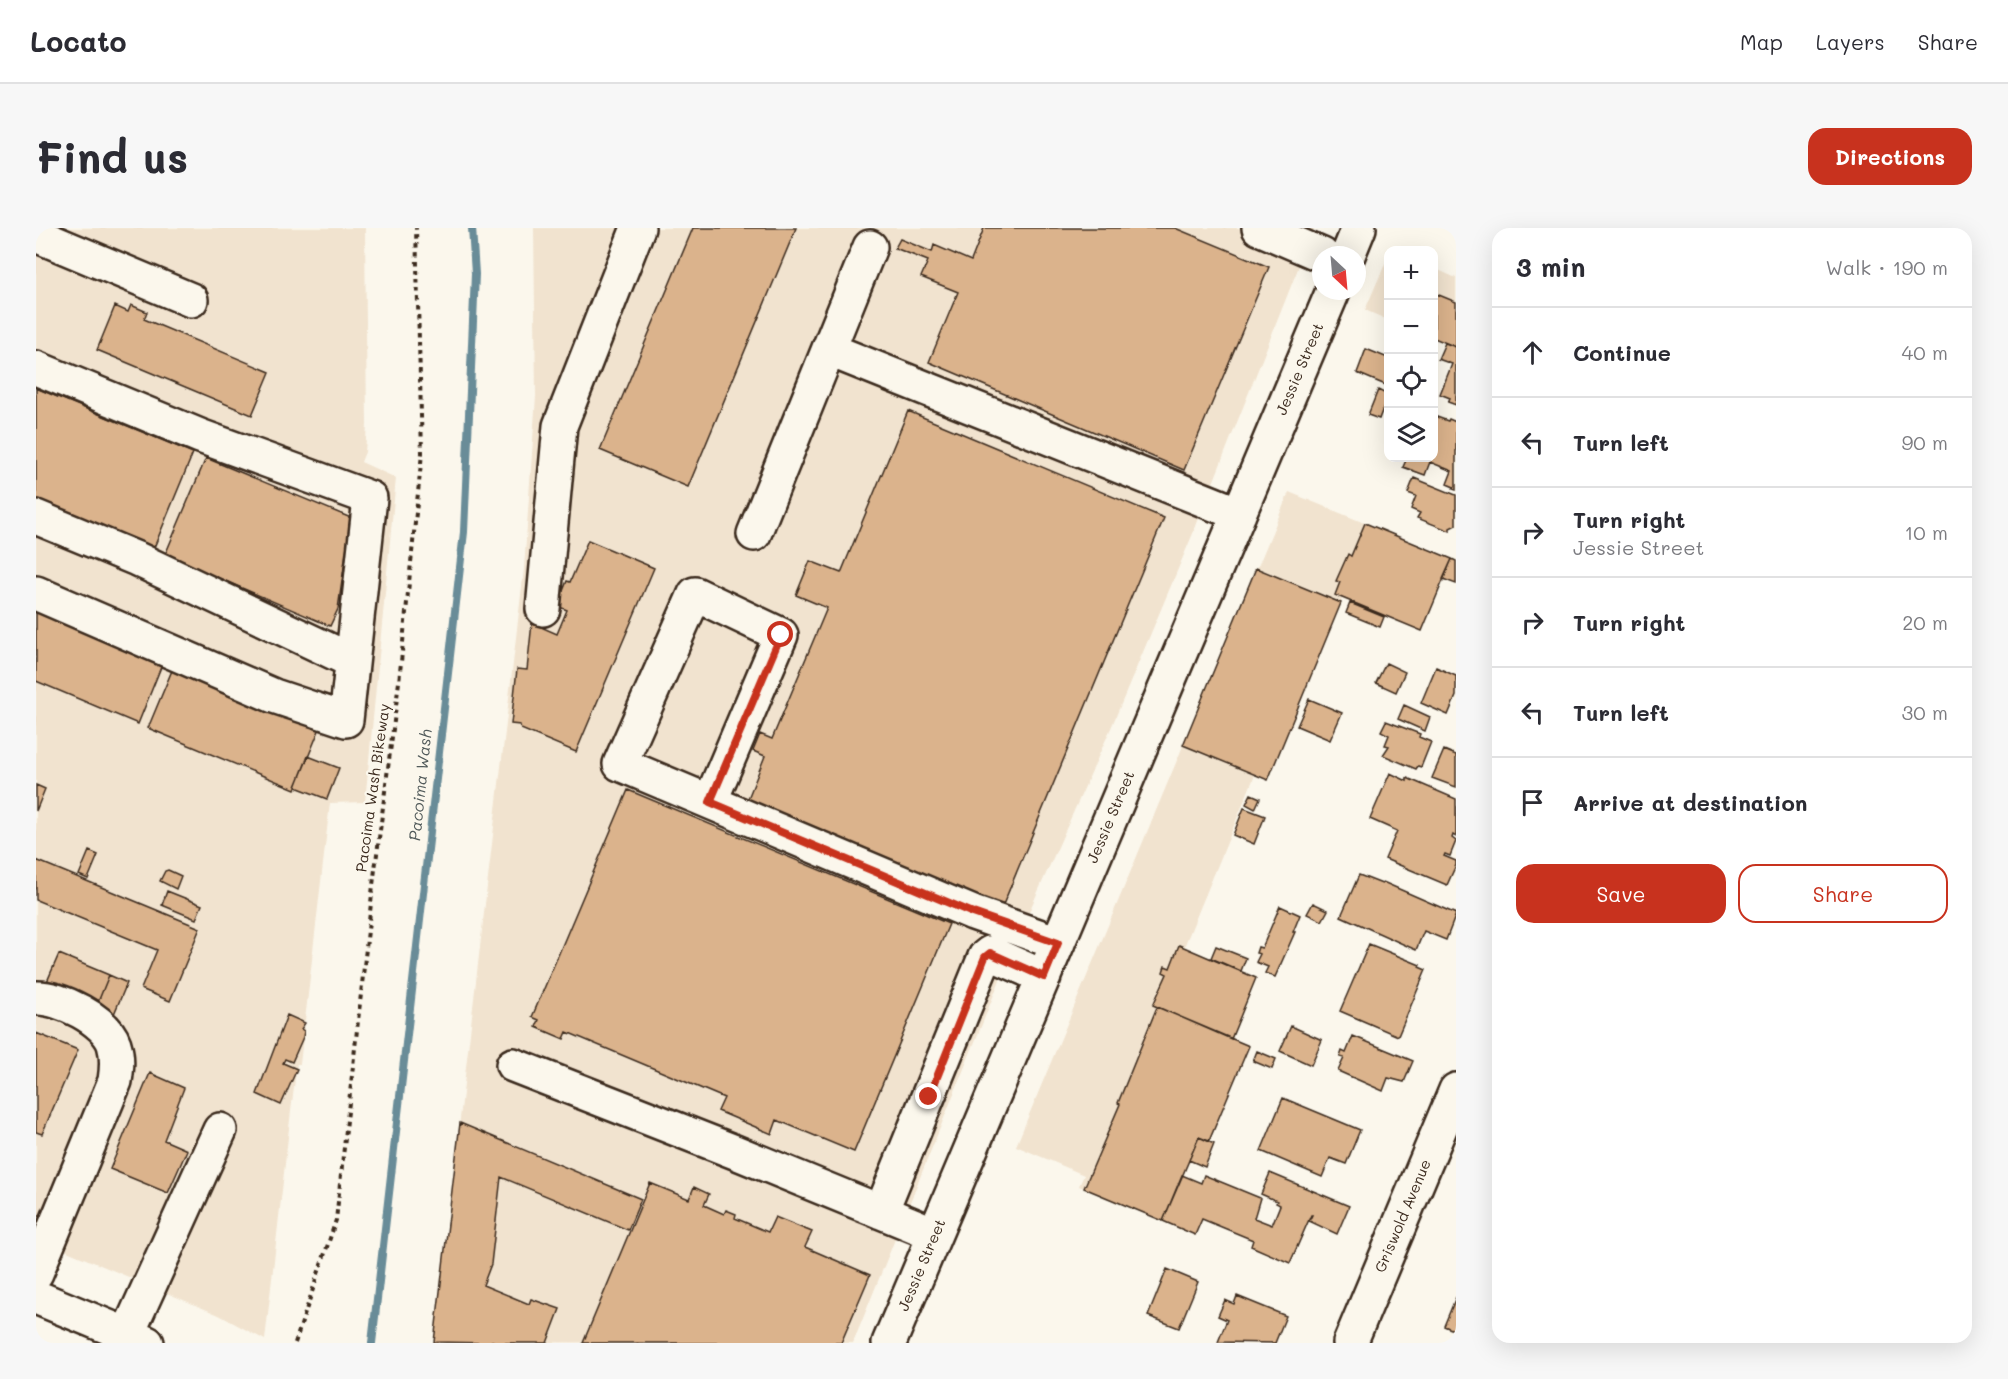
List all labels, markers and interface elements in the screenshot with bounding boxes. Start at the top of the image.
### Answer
text: Locato [30,23,127,59]
text: Map [1740,28,1783,55]
text: Layers [1816,28,1885,55]
text: Share [1918,28,1978,55]
button: Directions [1808,128,1972,185]
text: Find us [36,129,188,184]
north arrow [1312,246,1366,300]
map controls [1384,246,1438,462]
button: + [1384,246,1438,300]
text: 3 min [1516,250,1585,284]
text: Walk · 190 m [1825,254,1948,280]
button: − [1384,300,1438,354]
street label: Jessie Street [1271,319,1328,418]
icon: ahead [1516,336,1549,369]
text: Continue [1573,338,1671,367]
text: 40 m [1902,339,1948,365]
button: locate [1384,354,1438,408]
button: layers [1384,408,1438,462]
icon: left [1516,426,1549,459]
text: Turn left [1573,428,1669,457]
text: 90 m [1902,429,1948,455]
text: Turn right [1573,505,1685,534]
icon: right [1516,516,1549,549]
text: 10 m [1904,519,1948,545]
text: Jessie Street [1573,534,1704,560]
icon: right [1516,606,1549,639]
text: Turn right [1573,608,1685,637]
text: 20 m [1902,609,1948,635]
route start [767,621,793,647]
icon: left [1516,696,1549,729]
text: Turn left [1573,698,1669,727]
text: 30 m [1902,699,1948,725]
street label: Pacoima Wash Bikeway [350,702,394,873]
water label: Pacoima Wash [403,728,436,842]
street label: Jessie Street [1082,767,1139,866]
icon: arrive [1516,786,1549,819]
text: Arrive at destination [1573,788,1808,817]
button: Save [1516,864,1726,923]
button: Share [1738,864,1948,923]
route end [915,1083,941,1109]
street label: Griswold Avenue [1369,1156,1435,1275]
street label: Jessie Street [893,1215,950,1314]

